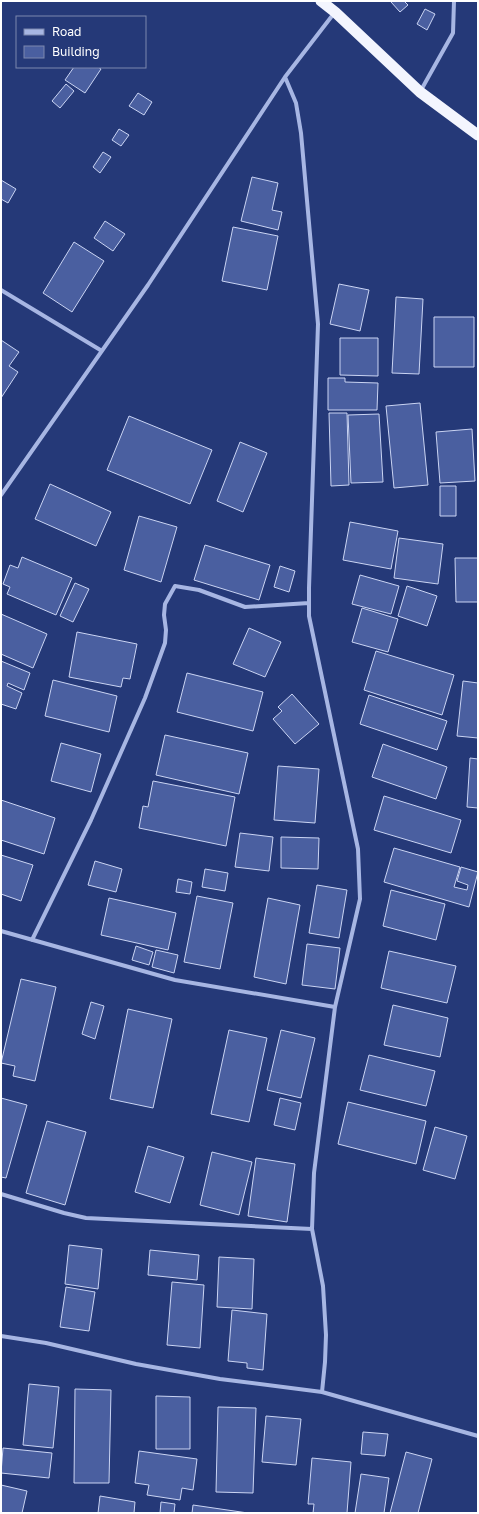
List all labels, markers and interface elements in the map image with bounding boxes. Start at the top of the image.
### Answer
legend [16,16,146,68]
text: Road [52,24,81,39]
text: Building [52,44,100,59]

